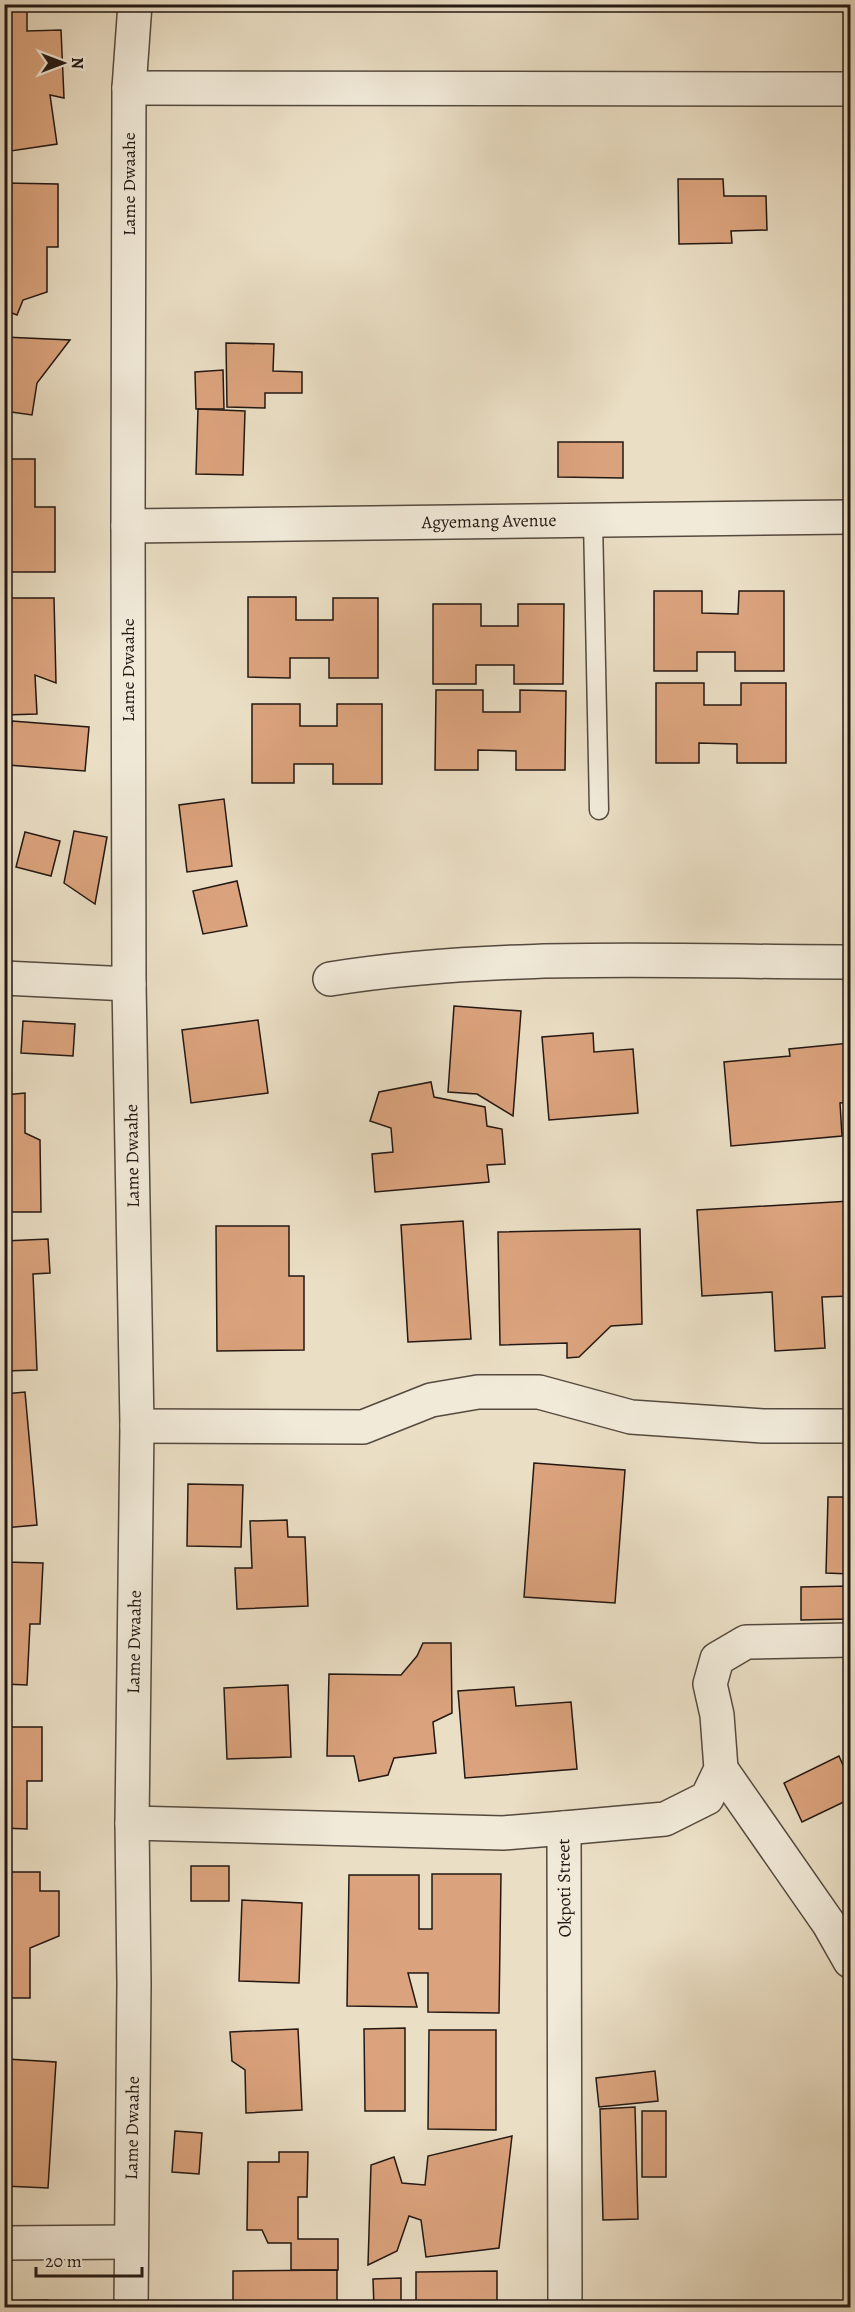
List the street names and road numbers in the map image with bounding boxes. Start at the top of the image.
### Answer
street label: Lame Dwaahe [117,132,141,236]
street label: Agyemang Avenue [420,508,557,534]
street label: Lame Dwaahe [116,618,140,722]
street label: Lame Dwaahe [119,1104,145,1208]
street label: Lame Dwaahe [121,1590,147,1694]
street label: Okpoti Street [551,1838,577,1938]
street label: Lame Dwaahe [119,2076,145,2180]

